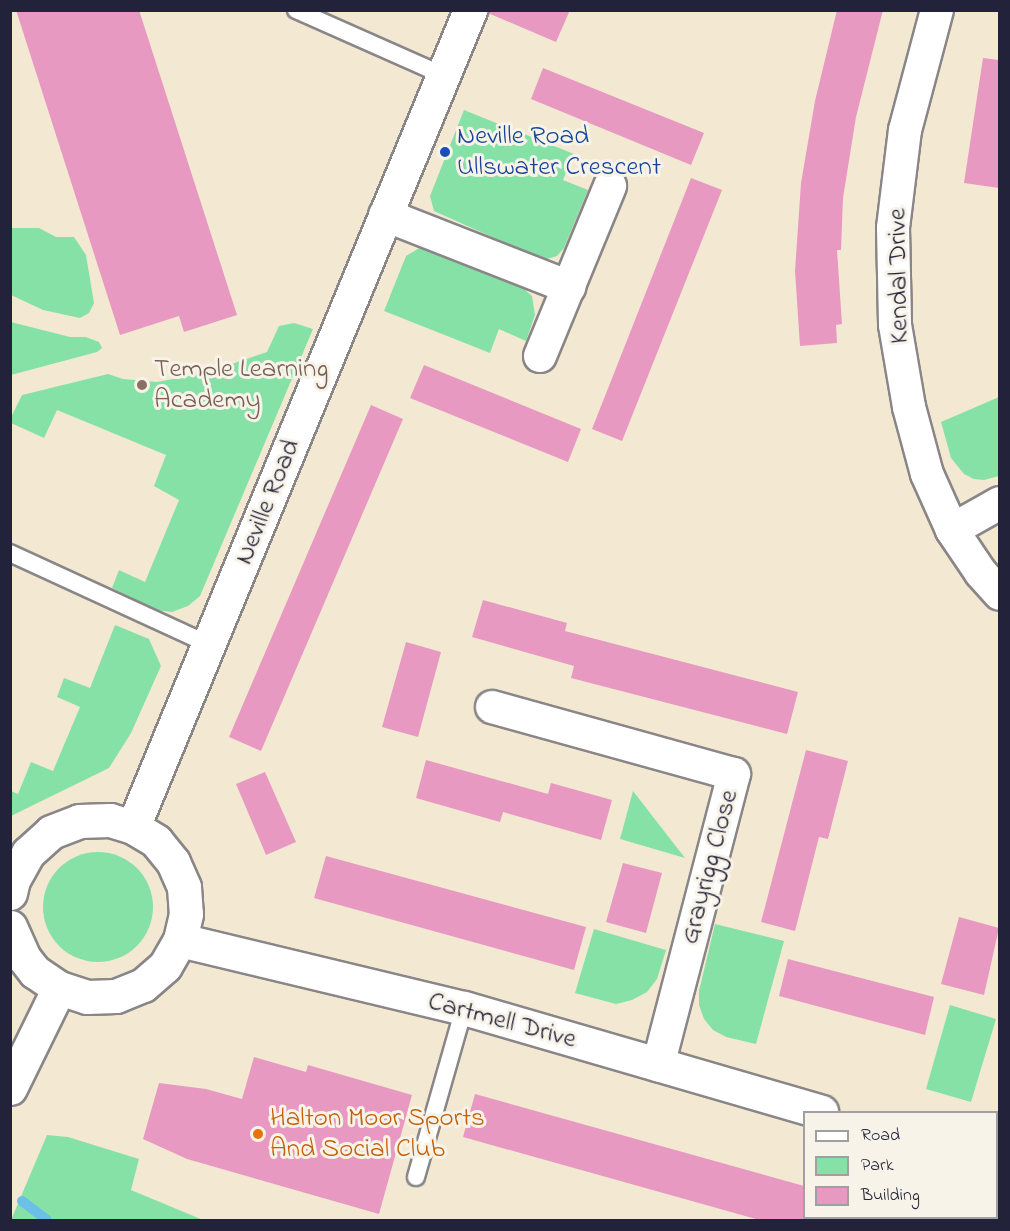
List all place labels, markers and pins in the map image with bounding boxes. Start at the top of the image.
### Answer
place label: Neville Road Ullswater Crescent [457,120,661,183]
marker: Neville Road Ullswater Crescent [438,145,452,159]
place label: Temple Learning Academy [154,353,328,416]
marker: Temple Learning Academy [135,378,149,392]
place label: Halton Moor Sports And Social Club [270,1102,485,1165]
marker: Halton Moor Sports And Social Club [251,1127,265,1141]

